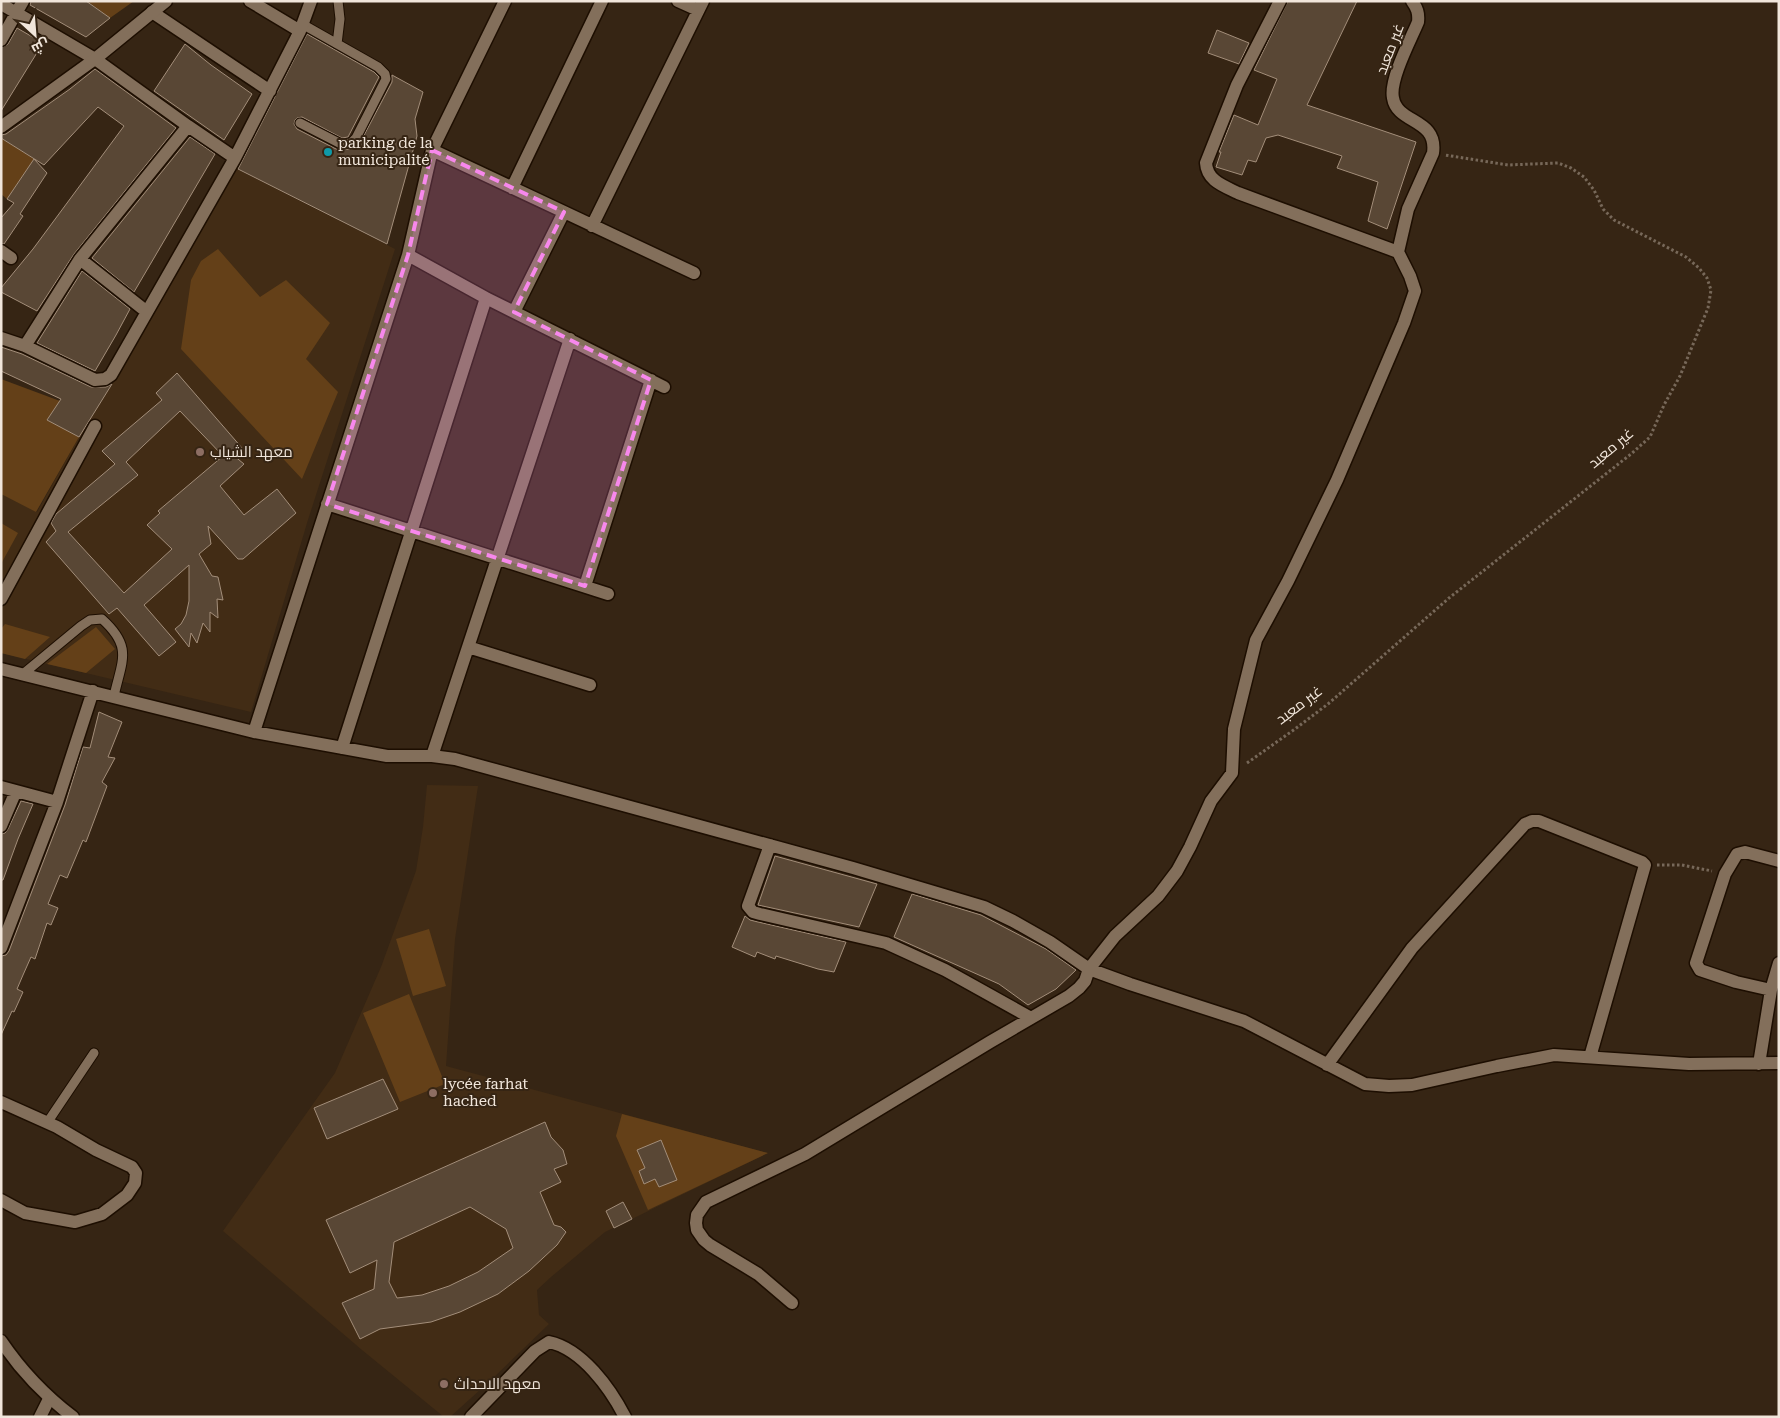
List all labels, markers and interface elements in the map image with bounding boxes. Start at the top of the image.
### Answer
north arrow [10,10,60,60]
street label: غير معبد [1372,21,1408,77]
text: ش [29,35,52,58]
place label: parking de la municipalité [338,134,433,169]
marker: parking de la municipalité [322,146,334,158]
street label: غير معبد [1585,424,1637,472]
place label: معهد الشياب [210,443,293,462]
marker: معهد الشياب [194,446,206,458]
street label: غير معبد [1272,682,1326,728]
place label: lycée farhat hached [443,1075,529,1110]
marker: lycée farhat hached [427,1087,439,1099]
place label: معهد الاحداث [454,1375,541,1394]
marker: معهد الاحداث [438,1378,450,1390]

